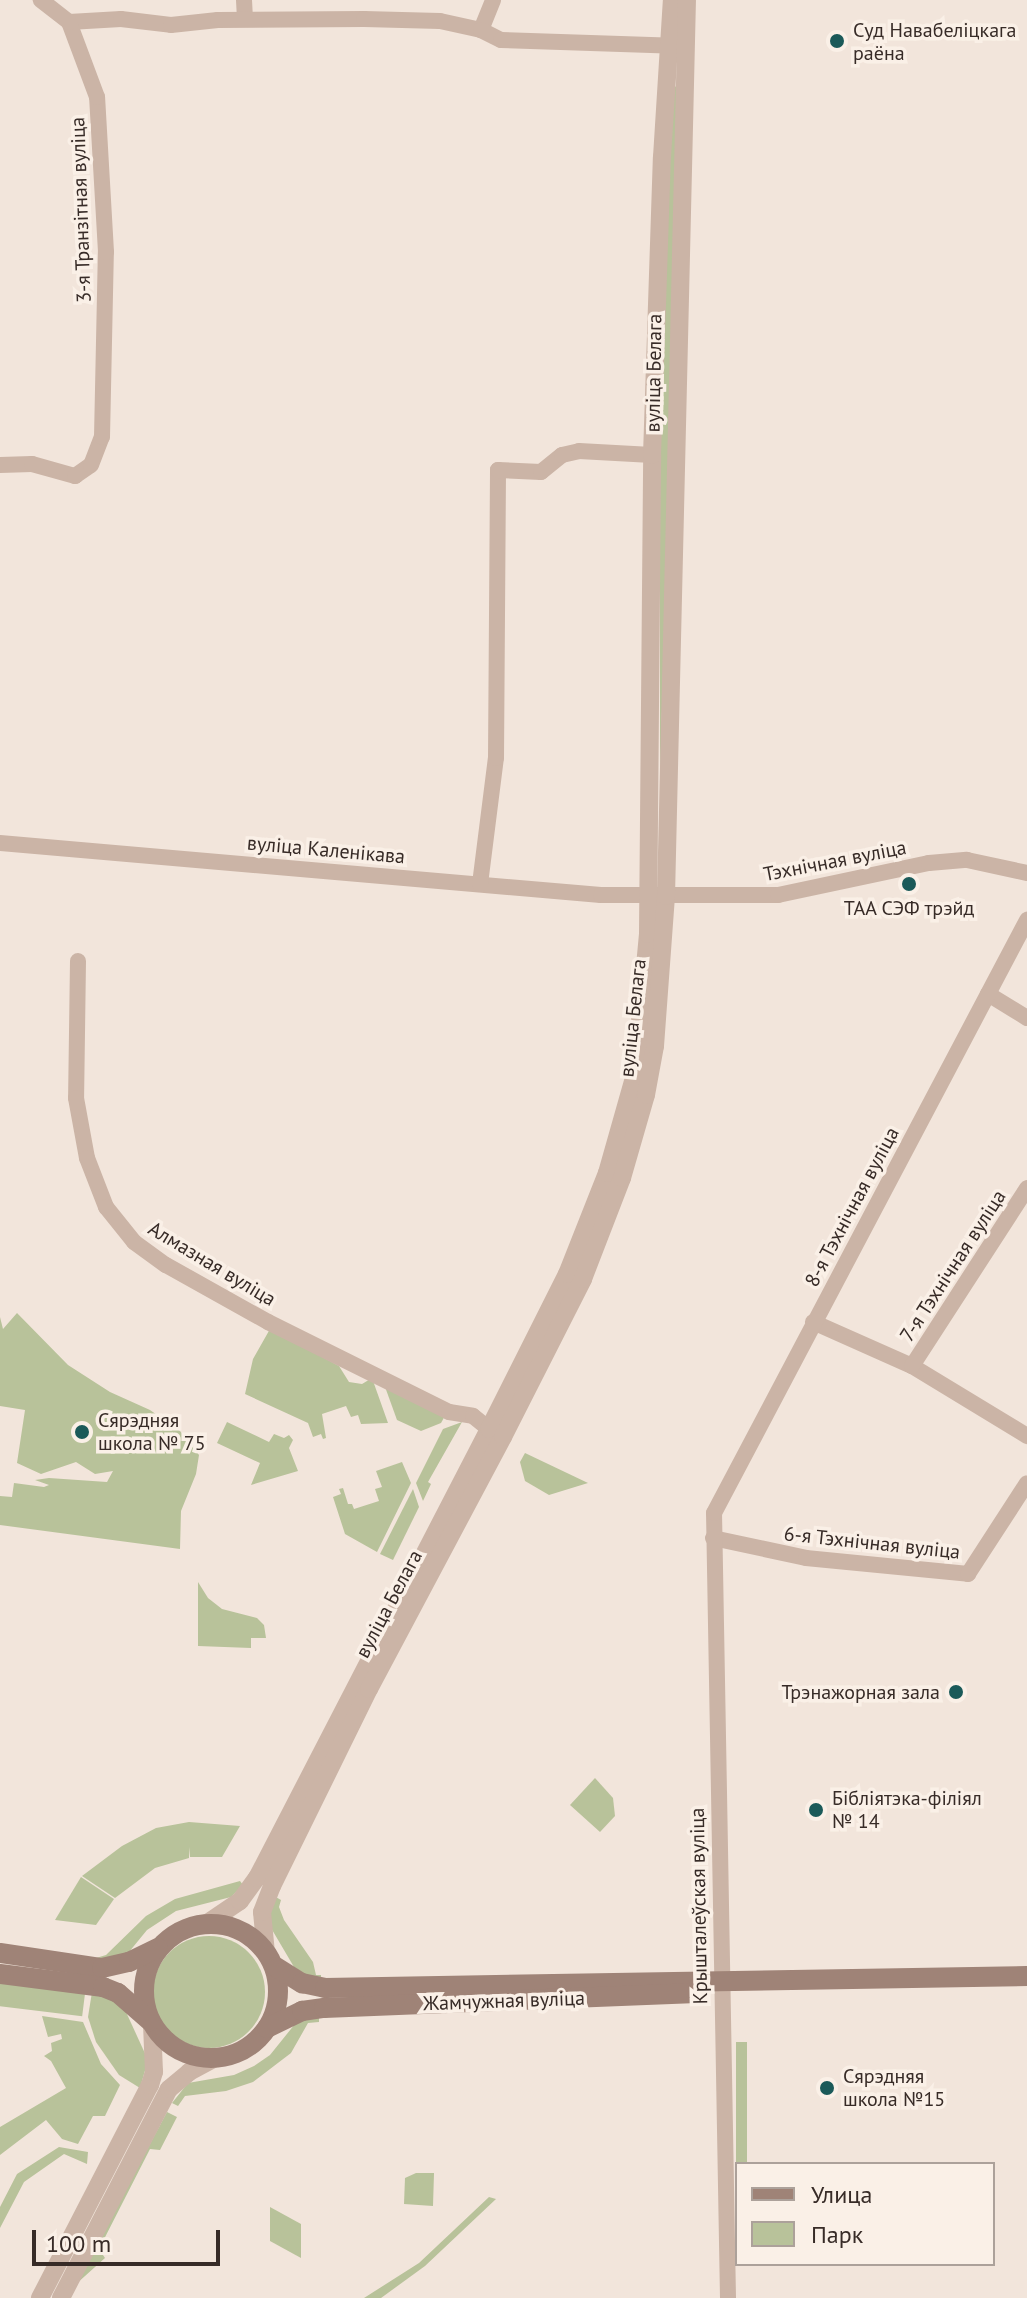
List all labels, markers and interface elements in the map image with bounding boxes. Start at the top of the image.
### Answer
place label: Суд Навабеліцкага раёна [853,18,1016,65]
marker: Суд Навабеліцкага раёна [828,32,846,50]
street label: 3-я Транзітная вуліца [66,116,96,304]
street label: вуліца Белага [641,313,667,433]
street label: вуліца Каленікава [246,831,406,869]
street label: Тэхнічная вуліца [762,835,908,887]
marker: ТАА СЭФ трэйд [900,875,918,893]
place label: ТАА СЭФ трэйд [843,896,975,920]
street label: вуліца Белага [615,958,651,1078]
street label: 8-я Тэхнічная вуліца [800,1123,904,1291]
street label: 7-я Тэхнічная вуліца [895,1185,1011,1347]
street label: Алмазная вуліца [144,1217,280,1311]
place label: Сярэдняя школа № 75 [98,1408,206,1455]
marker: Сярэдняя школа № 75 [73,1423,91,1441]
street label: 6-я Тэхнічная вуліца [782,1522,962,1564]
street label: вуліца Белага [351,1546,427,1662]
place label: Трэнажорная зала [781,1680,940,1704]
marker: Трэнажорная зала [947,1683,965,1701]
place label: Бібліятэка-філіял № 14 [832,1786,982,1833]
marker: Бібліятэка-філіял № 14 [807,1801,825,1819]
street label: Крышталеўская вуліца [685,1808,713,2004]
street label: Жамчужная вуліца [423,1986,585,2016]
place label: Сярэдняя школа №15 [843,2064,945,2111]
marker: Сярэдняя школа №15 [818,2079,836,2097]
legend [735,2162,995,2266]
text: Улица [811,2179,872,2210]
scale bar [36,2214,224,2264]
text: Парк [811,2219,863,2250]
text: 100 m [46,2228,111,2259]

